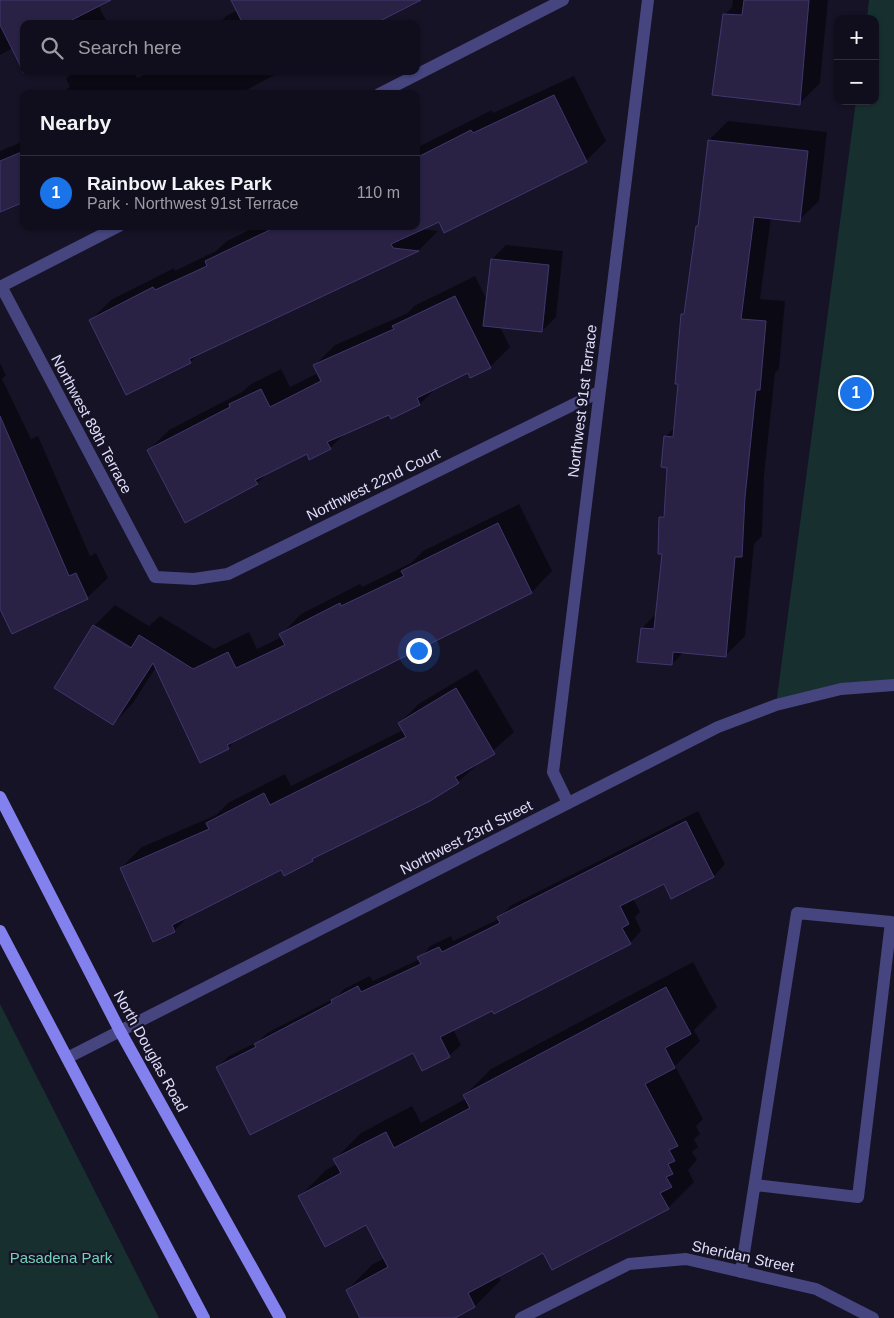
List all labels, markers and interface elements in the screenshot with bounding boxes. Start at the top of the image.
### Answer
map controls [834,15,879,105]
button: + [834,15,879,60]
search box [20,20,420,75]
icon: search [38,34,66,62]
text: Search here [78,37,182,58]
button: − [834,60,879,105]
text: Nearby [40,111,111,134]
text: Rainbow Lakes Park [87,173,272,194]
text: 1 [52,184,60,201]
text: 110 m [357,184,400,201]
text: Park · Northwest 91st Terrace [87,195,298,212]
street label: Northwest 91st Terrace [564,324,600,478]
street label: Northwest 89th Terrace [48,352,136,496]
pin: 1 [840,374,872,412]
street label: Northwest 22nd Court [304,444,443,524]
your location [406,638,432,664]
street label: Northwest 23rd Street [397,796,536,878]
street label: North Douglas Road [111,987,191,1115]
street label: Sheridan Street [690,1237,797,1275]
park label: Pasadena Park [10,1249,113,1266]

